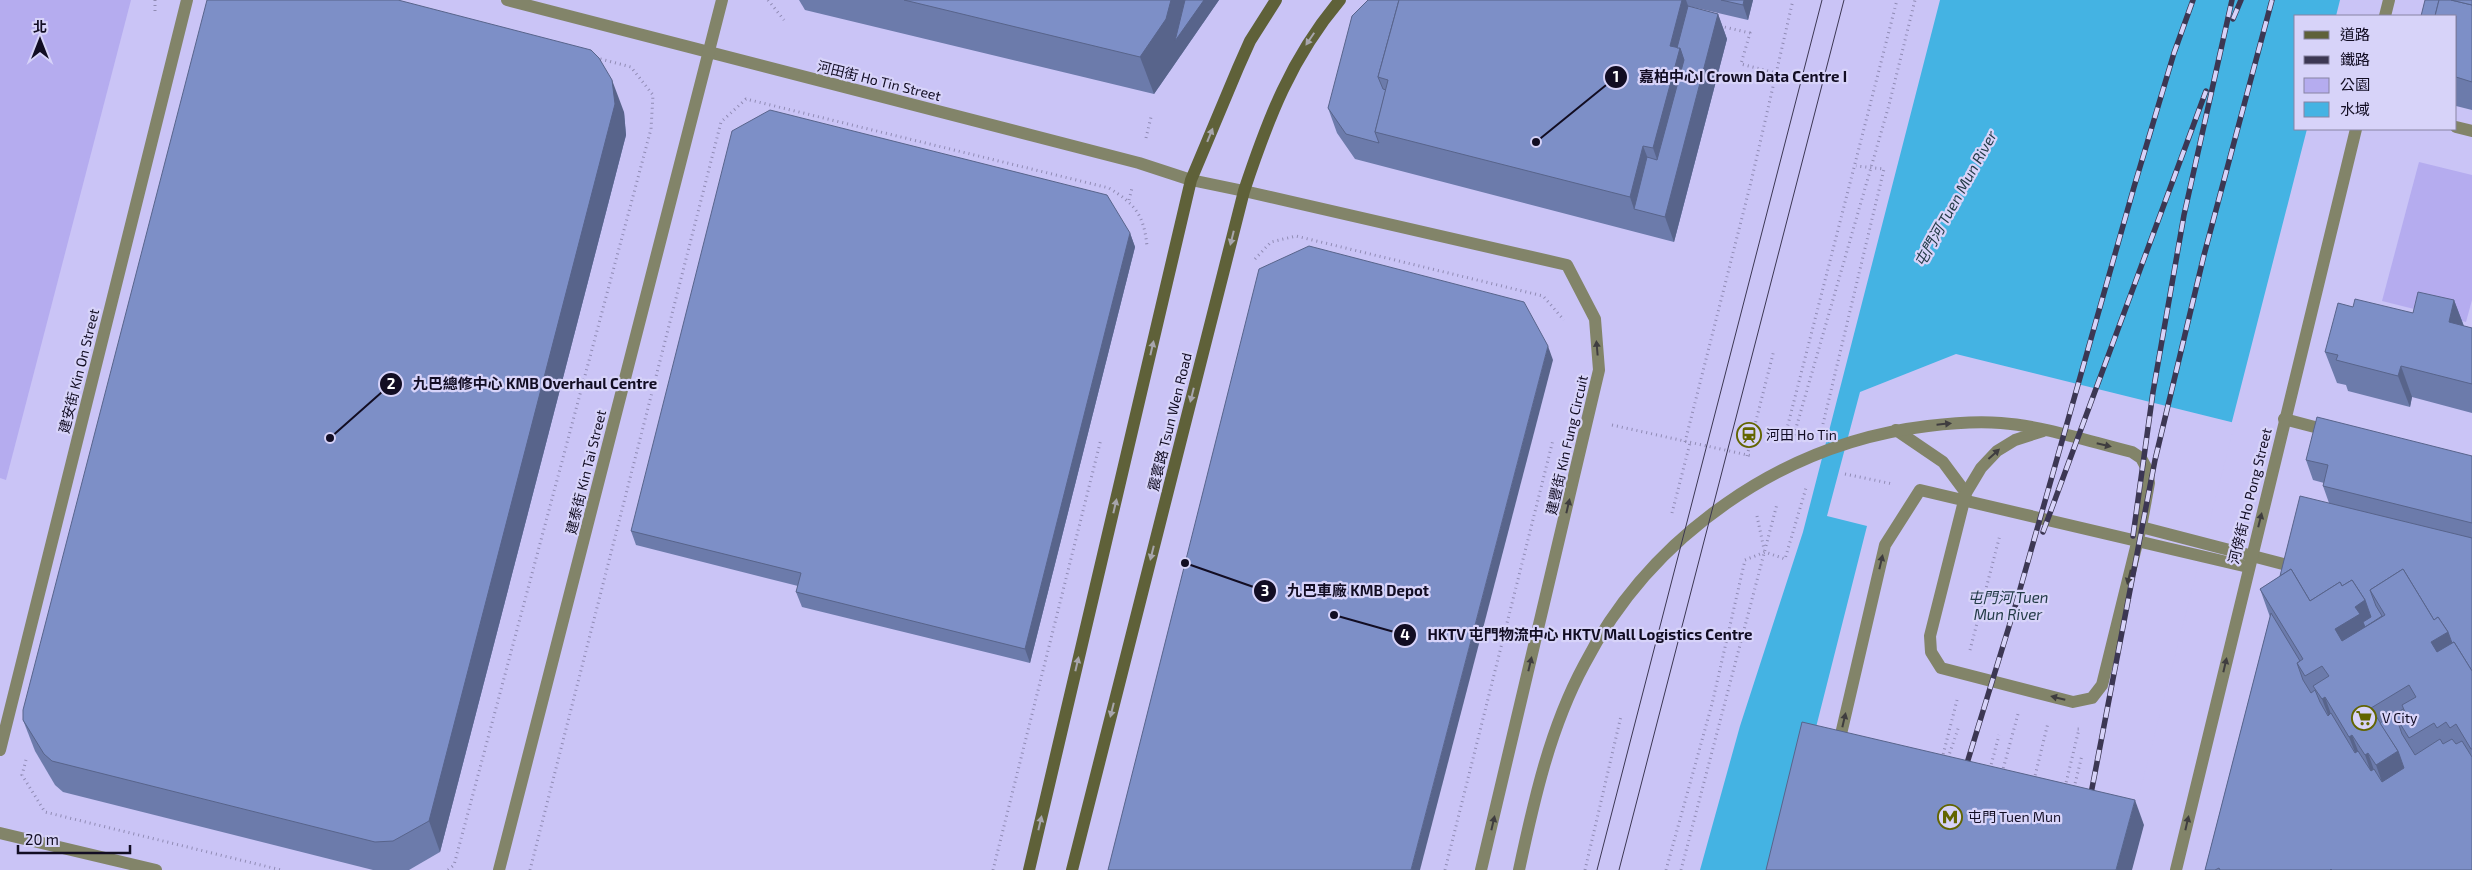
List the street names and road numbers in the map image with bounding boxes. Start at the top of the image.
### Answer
street label: 河田街 Ho Tin Street [815,57,943,104]
street label: 建安街 Kin On Street [55,307,102,435]
street label: 震寰路 Tsun Wen Road [1144,351,1195,493]
street label: 建豐街 Kin Fung Circuit [1542,373,1591,516]
street label: 建泰街 Kin Tai Street [562,408,609,536]
street label: 河傍街 Ho Pong Street [2224,426,2275,566]

